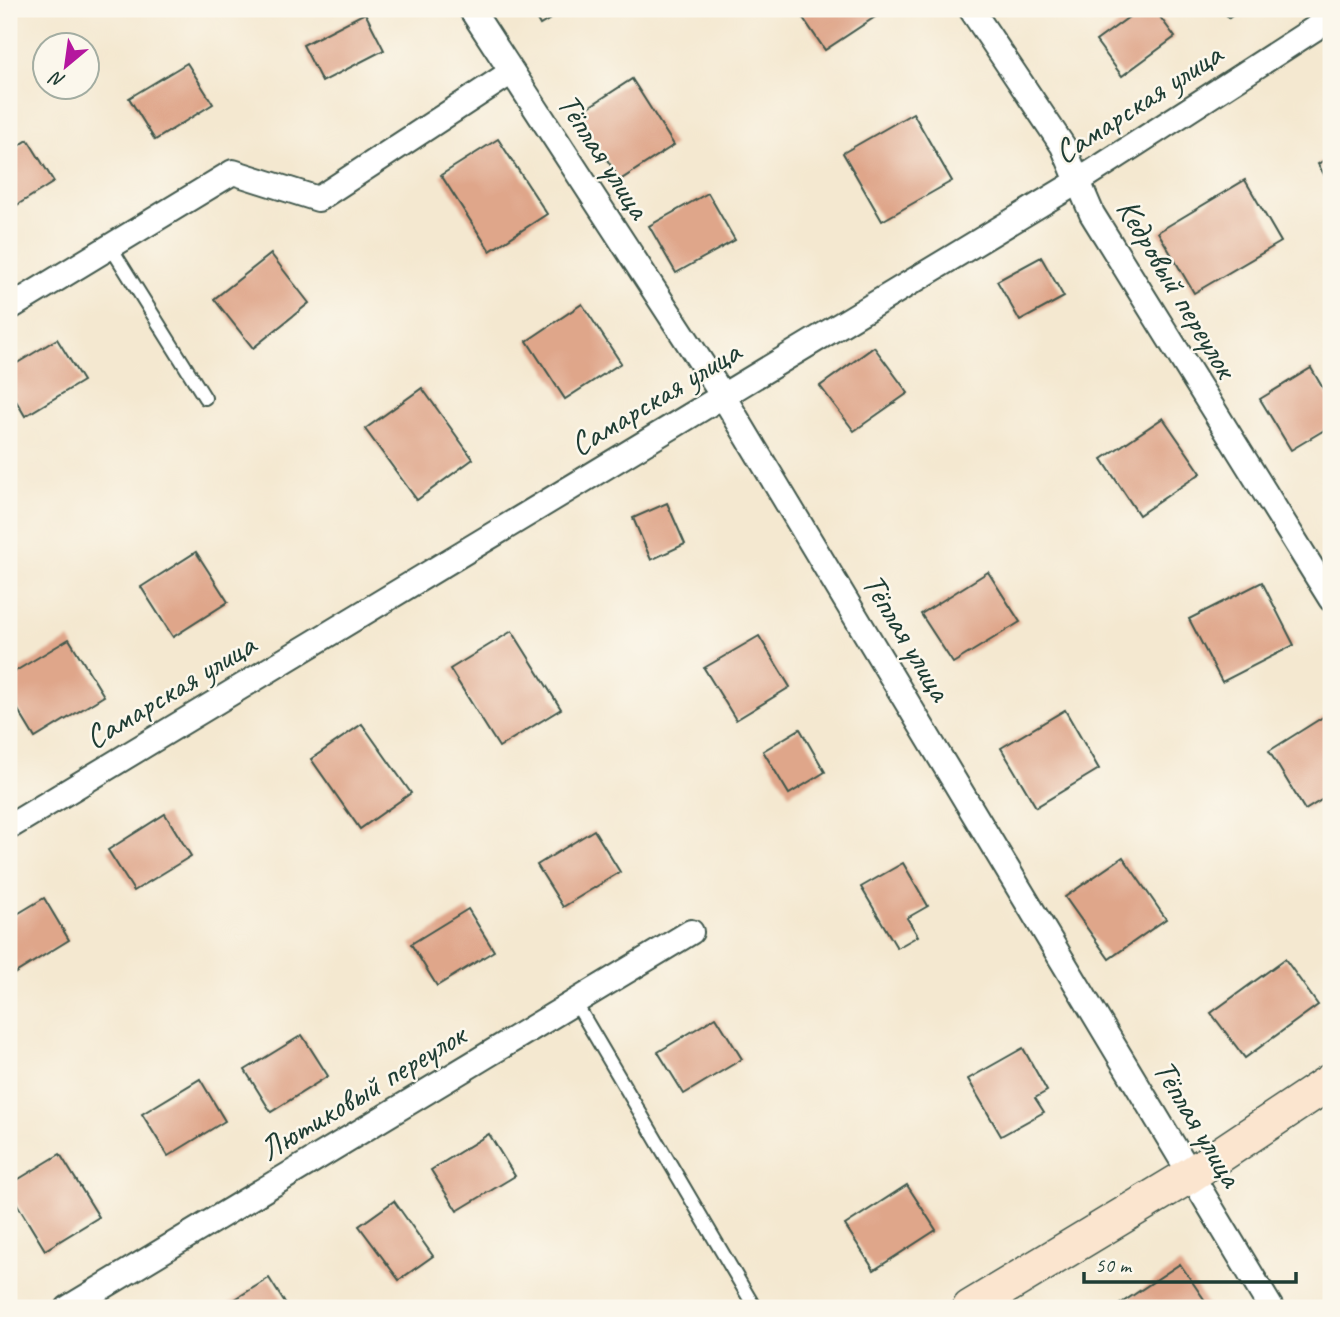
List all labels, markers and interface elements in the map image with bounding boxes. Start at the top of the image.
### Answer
north arrow [32,32,102,102]
street label: Самарская улица [1046,32,1232,173]
text: N [44,65,69,93]
street label: Тёплая улица [548,85,661,228]
street label: Кедровый переулок [1107,191,1248,388]
street label: Самарская улица [562,329,750,465]
street label: Тёплая улица [853,566,962,710]
street label: Самарская улица [77,622,265,758]
street label: Лютиковый переулок [251,1012,475,1170]
street label: Тёплая улица [1144,1052,1253,1196]
scale bar [1084,1240,1296,1284]
text: 50 m [1095,1252,1133,1278]

